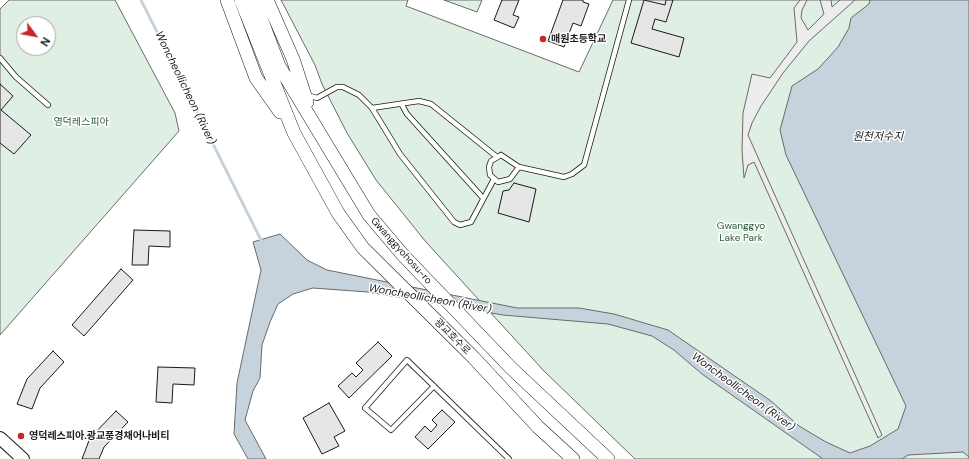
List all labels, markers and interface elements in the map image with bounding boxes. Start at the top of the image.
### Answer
north arrow [16,16,56,56]
water label: Woncheollicheon (River) [152,29,218,147]
place label: 매원초등학교 [551,33,606,45]
marker: 매원초등학교 [538,34,548,44]
text: N [37,35,53,49]
park label: 영덕레스피아 [53,116,109,128]
water label: 원천저수지 [853,130,903,144]
street label: Gwanggyohosu-ro [368,215,434,287]
park label: Gwanggyo Lake Park [717,220,765,244]
water label: Woncheollicheon (River) [368,282,492,316]
street label: 광교호수로 [431,316,473,358]
water label: Woncheollicheon (River) [689,350,797,434]
place label: 영덕레스피아.광교풍경채어나비티 [29,430,170,442]
marker: 영덕레스피아.광교풍경채어나비티 [16,431,26,441]

